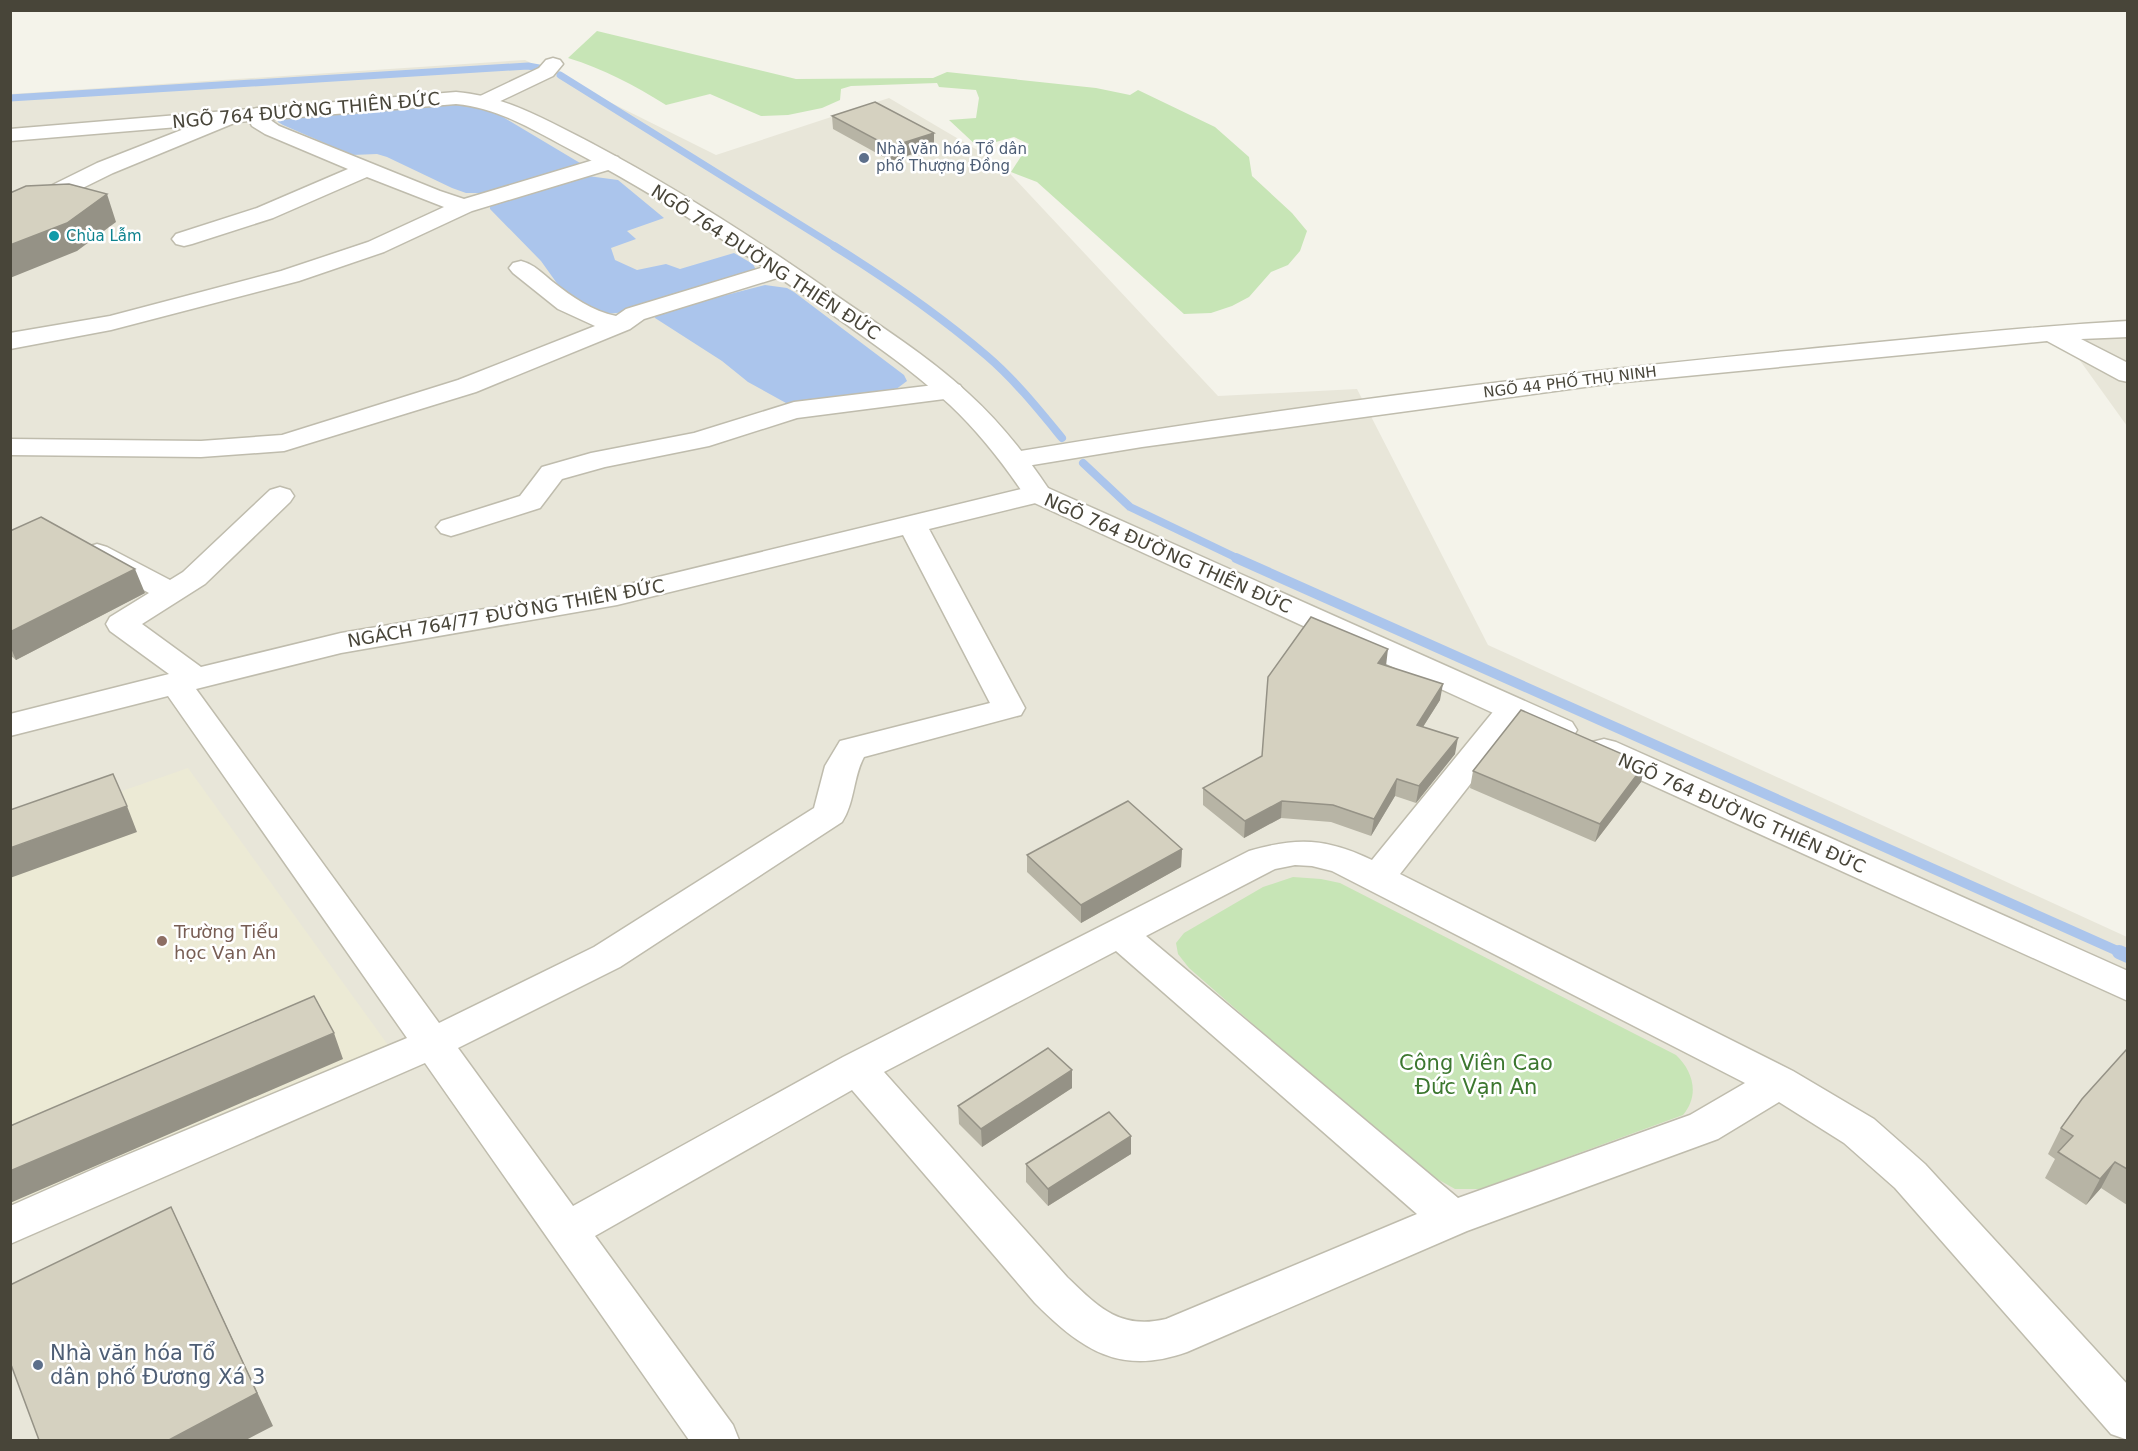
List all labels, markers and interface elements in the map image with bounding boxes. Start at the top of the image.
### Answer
street label: NGÕ 764 ĐƯỜNG THIÊN ĐỨC [171,88,441,132]
place label: Nhà văn hóa Tổ dân phố Thượng Đồng [876,140,1027,175]
marker: Nhà văn hóa Tổ dân phố Thượng Đồng [857,151,871,165]
street label: NGÕ 764 ĐƯỜNG THIÊN ĐỨC [648,180,884,344]
place label: Chùa Lẫm [66,227,142,245]
marker: Chùa Lẫm [47,229,61,243]
street label: NGÕ 44 PHỐ THỤ NINH [1482,359,1658,402]
street label: NGÕ 764 ĐƯỜNG THIÊN ĐỨC [1041,489,1295,617]
street label: NGÁCH 764/77 ĐƯỜNG THIÊN ĐỨC [346,575,666,651]
street label: NGÕ 764 ĐƯỜNG THIÊN ĐỨC [1615,749,1869,877]
place label: Trường Tiểu học Vạn An [173,921,279,963]
marker: Trường Tiểu học Vạn An [155,934,169,948]
park label: Công Viên Cao Đức Vạn An [1399,1051,1553,1099]
place label: Nhà văn hóa Tổ dân phố Đương Xá 3 [50,1341,265,1389]
marker: Nhà văn hóa Tổ dân phố Đương Xá 3 [31,1358,45,1372]

